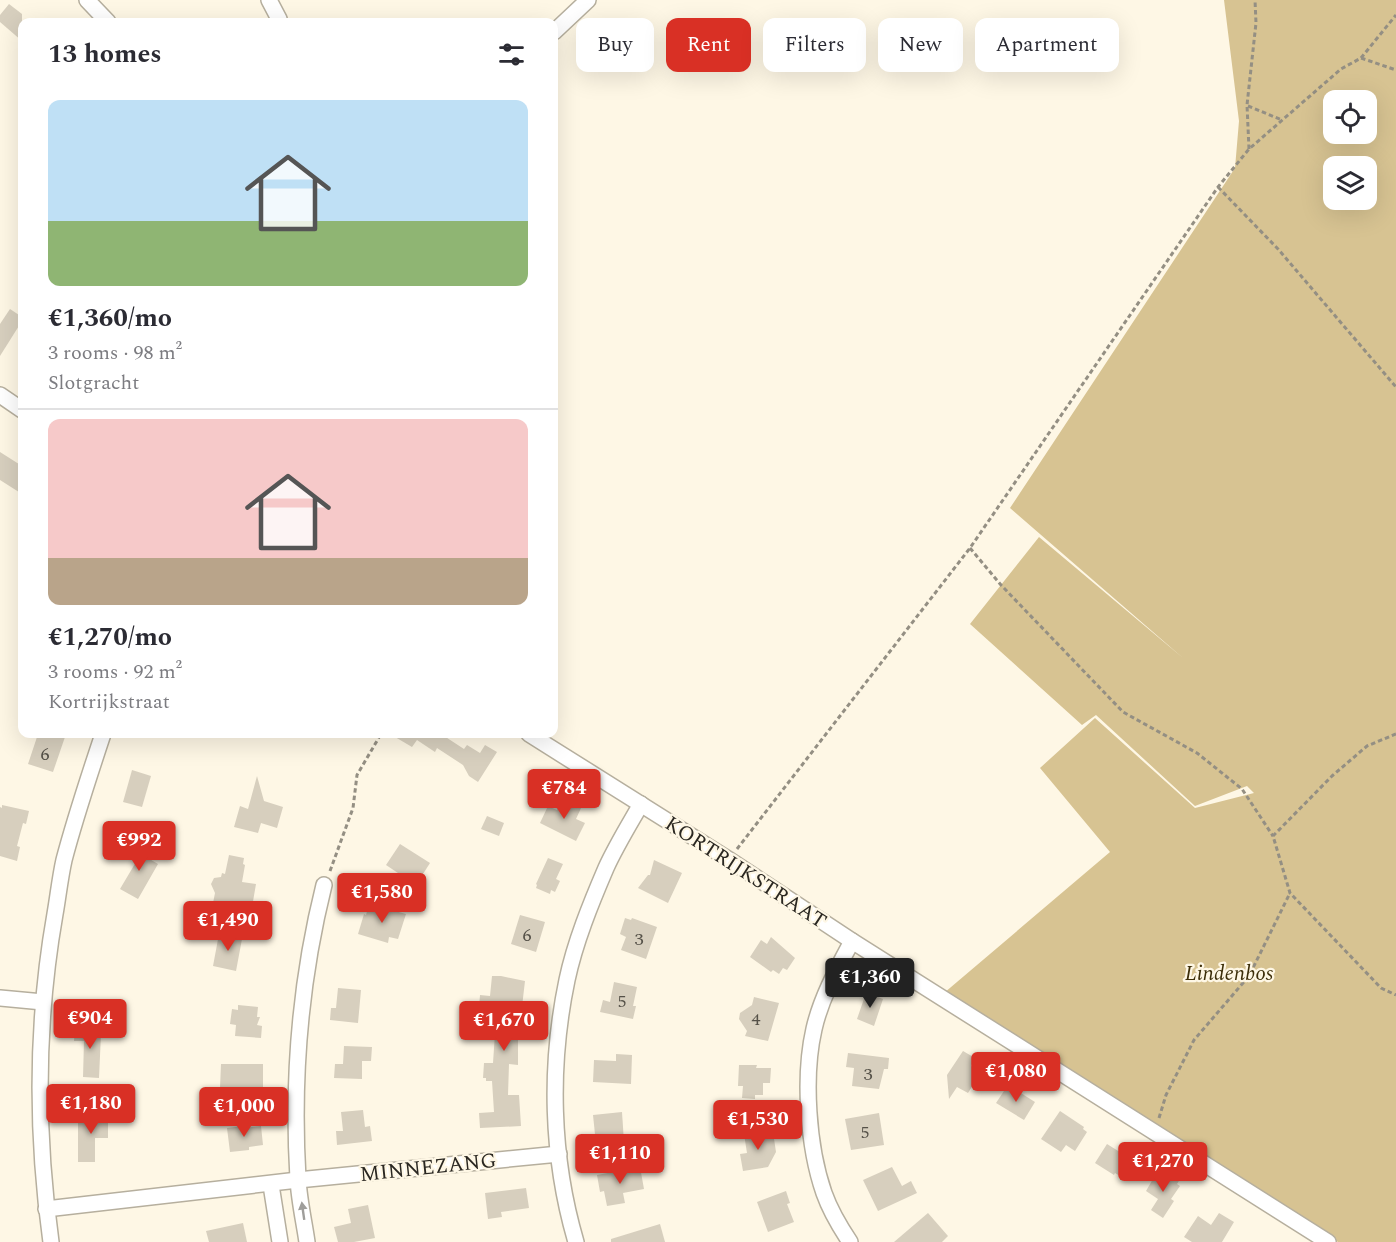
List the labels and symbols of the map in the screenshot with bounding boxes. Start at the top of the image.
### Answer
house number: 6 [41,741,50,768]
pin: €784 [528,769,600,820]
street label: KORTRIJKSTRAAT [658,808,833,937]
pin: €992 [103,821,175,872]
pin: €1,580 [333,873,431,924]
pin: €1,490 [179,901,277,952]
house number: 6 [523,922,532,949]
house number: 3 [635,926,644,953]
pin: €1,360 [821,958,919,1009]
park label: Lindenbos [1185,958,1274,990]
house number: 5 [618,988,627,1015]
pin: €904 [54,999,126,1050]
pin: €1,670 [455,1001,553,1052]
house number: 4 [752,1006,761,1033]
pin: €1,080 [967,1052,1065,1103]
house number: 3 [864,1061,873,1088]
pin: €1,180 [42,1084,140,1135]
pin: €1,000 [195,1087,293,1138]
pin: €1,530 [709,1100,807,1151]
house number: 5 [861,1119,870,1146]
pin: €1,110 [571,1134,669,1185]
pin: €1,270 [1114,1142,1212,1193]
street label: MINNEZANG [358,1145,498,1191]
one-way arrow [298,1202,307,1221]

